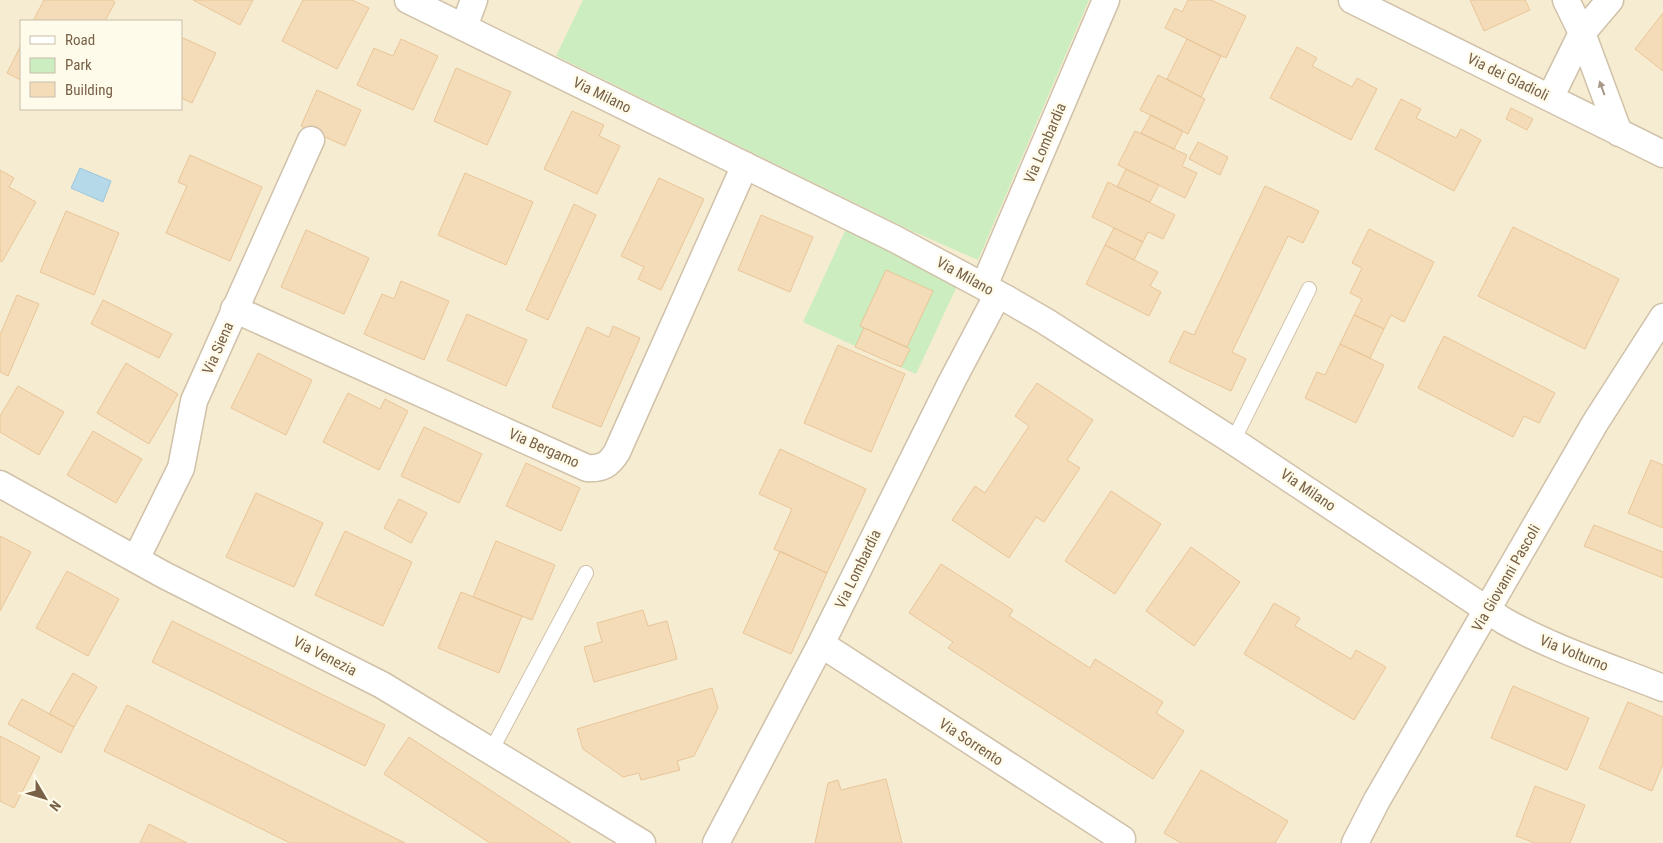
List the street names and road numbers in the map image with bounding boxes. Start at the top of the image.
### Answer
street label: Via dei Gladioli [1464,49,1552,105]
street label: Via Milano [570,73,634,117]
street label: Via Lombardia [1020,100,1070,186]
street label: Via Milano [933,253,997,299]
street label: Via Siena [199,319,237,377]
street label: Via Bergamo [506,424,582,472]
street label: Via Milano [1277,465,1339,515]
street label: Via Giovanni Pascoli [1468,521,1544,635]
street label: Via Lombardia [831,527,885,611]
street label: Via Volturno [1537,631,1611,675]
street label: Via Venezia [290,632,360,680]
street label: Via Sorrento [936,715,1006,769]

